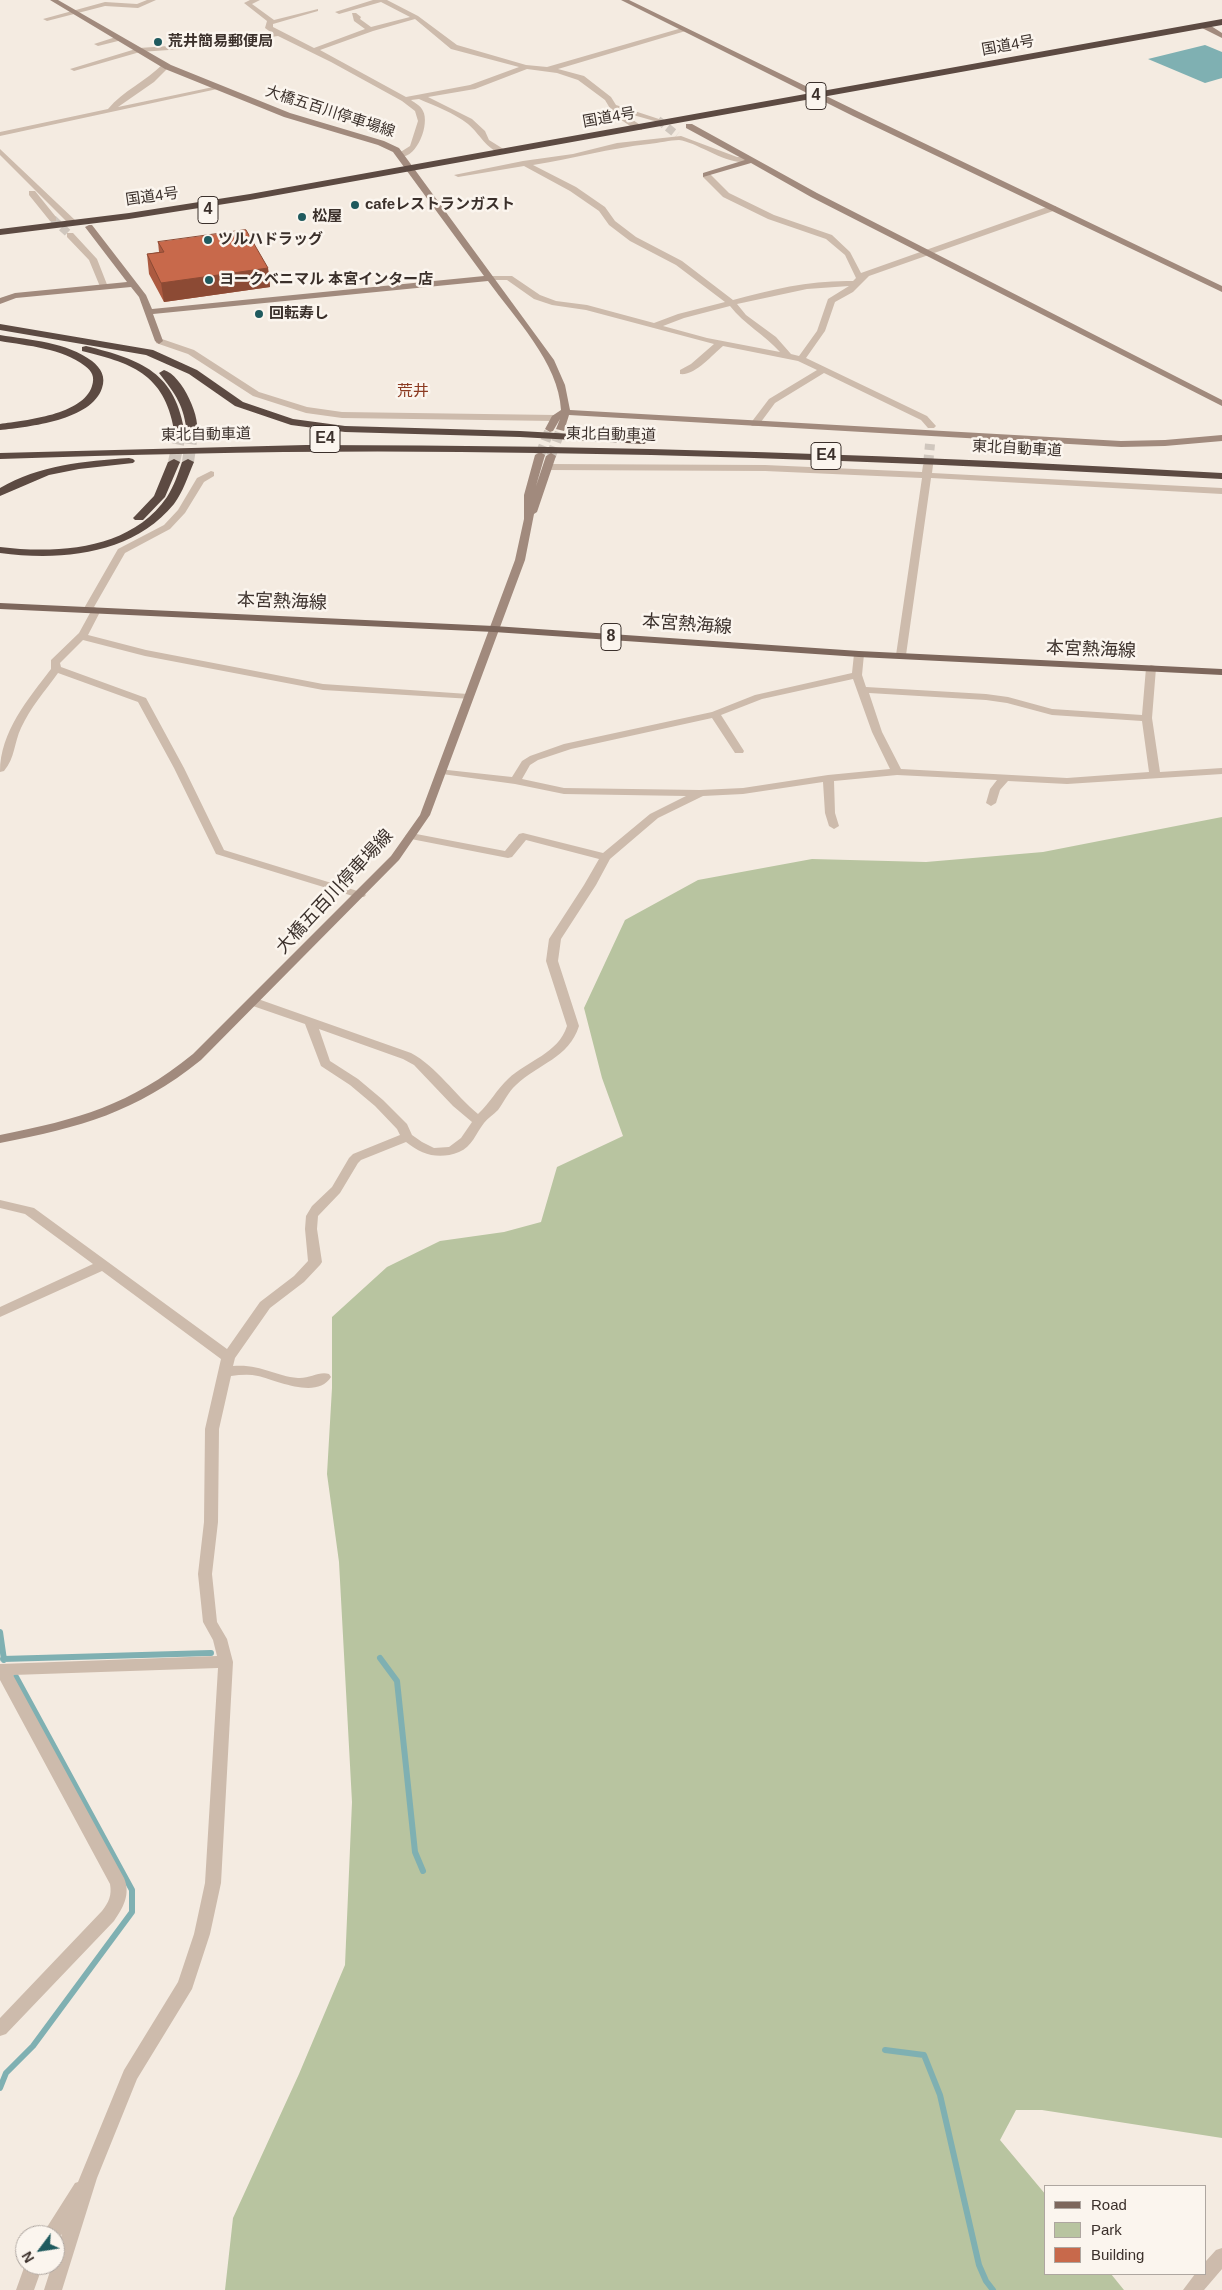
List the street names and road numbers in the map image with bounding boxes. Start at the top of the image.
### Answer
street label: 国道4号 [980,33,1036,59]
road number: 4 [806,82,826,110]
street label: 大橋五百川停車場線 [263,83,397,141]
street label: 国道4号 [581,105,637,131]
street label: 国道4号 [124,184,180,210]
road number: 4 [198,196,218,224]
street label: 東北自動車道 [161,425,251,445]
street label: 東北自動車道 [566,425,656,445]
road number: E4 [310,426,340,452]
street label: 東北自動車道 [972,438,1062,460]
road number: E4 [811,442,841,470]
street label: 本宮熱海線 [237,590,327,614]
street label: 本宮熱海線 [641,611,733,639]
road number: 8 [601,624,621,650]
street label: 本宮熱海線 [1046,638,1136,662]
street label: 大橋五百川停車場線 [272,825,398,959]

